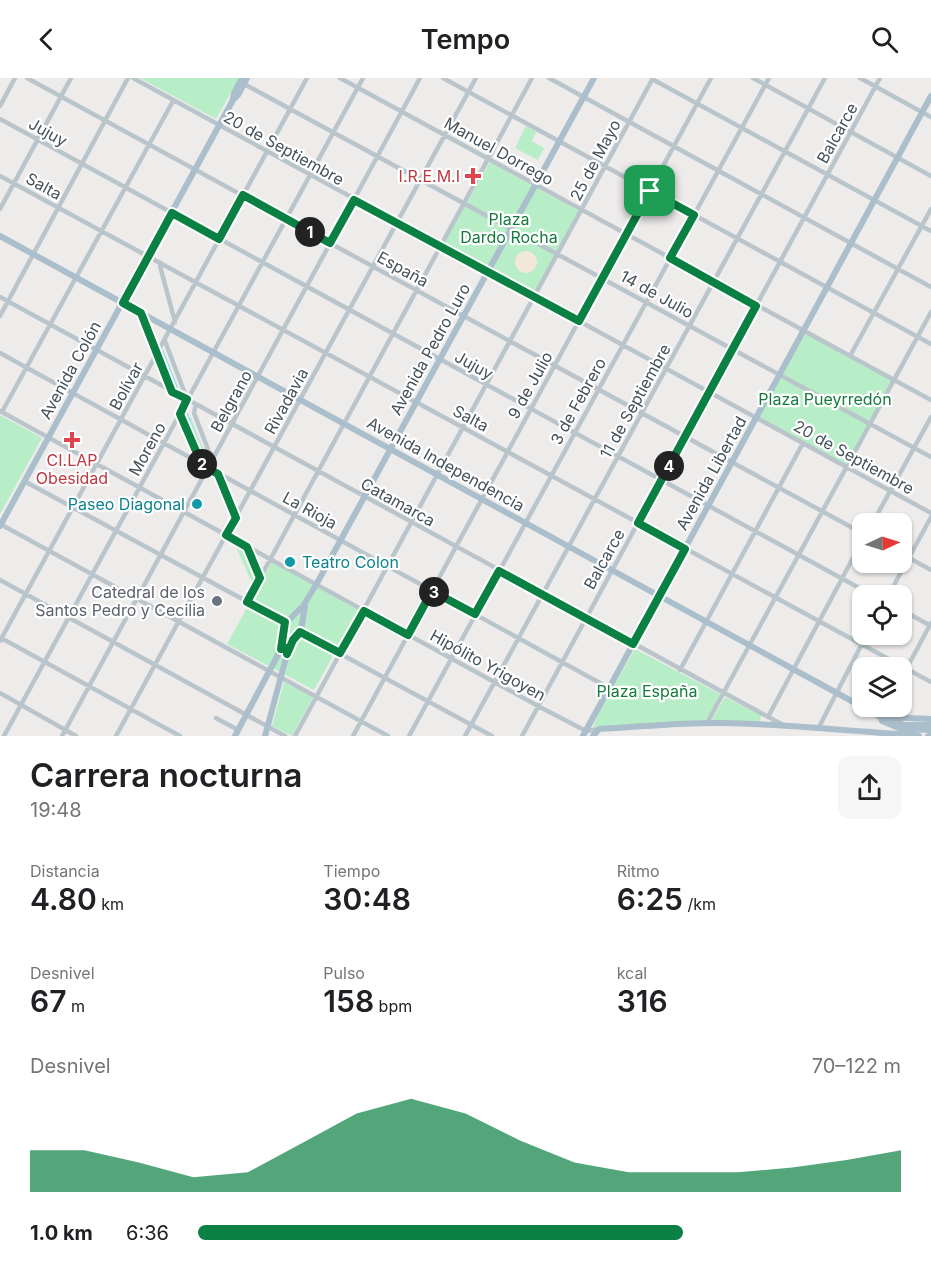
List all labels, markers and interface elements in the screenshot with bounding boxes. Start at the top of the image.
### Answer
icon: back [30,23,63,56]
text: Tempo [421,23,510,56]
icon: search [868,23,901,56]
street label: Balcarce [812,99,862,167]
street label: 20 de Septiembre [220,107,348,189]
street label: Jujuy [25,113,71,151]
street label: Manuel Dorrego [441,113,557,189]
street label: 25 de Mayo [565,116,625,204]
pin [624,165,675,216]
place label: I.R.E.M.I [399,166,460,186]
marker: I.R.E.M.I [464,167,482,185]
street label: Salta [23,168,65,204]
icon: arrive [633,174,666,207]
park label: Plaza Dardo Rocha [460,209,558,247]
pin: 1 [295,217,325,247]
text: 1 [307,222,313,242]
street label: España [374,247,432,291]
street label: 14 de Julio [617,266,697,322]
street label: Avenida Pedro Luro [385,280,475,418]
street label: Avenida Colón [35,318,105,422]
street label: 11 de Septiembre [595,340,675,462]
street label: Jujuy [451,346,497,384]
street label: 9 de Julio [503,348,557,422]
street label: 3 de Febrero [546,354,610,448]
street label: Bolívar [105,359,147,413]
street label: Rivadavia [260,364,312,438]
street label: Belgrano [206,367,256,435]
park label: Plaza Pueyrredón [758,389,892,409]
street label: Salta [450,400,492,436]
street label: Avenida Independencia [364,412,528,516]
street label: Avenida Libertad [671,413,751,533]
street label: 20 de Septiembre [790,416,918,498]
street label: Moreno [124,419,170,479]
marker: CI.LAP Obesidad [63,431,81,449]
pin: 2 [187,449,217,479]
place label: CI.LAP Obesidad [36,450,108,488]
pin: 4 [654,451,684,481]
text: 2 [197,454,207,474]
text: 4 [664,456,674,476]
street label: Catamarca [357,473,439,531]
street label: La Rioja [279,487,341,533]
place label: Paseo Diagonal [68,494,185,514]
marker: Paseo Diagonal [190,497,204,511]
north arrow [852,513,912,573]
map controls [852,513,912,717]
street label: Balcarce [579,525,629,593]
place label: Teatro Colon [302,552,399,572]
marker: Teatro Colon [283,555,297,569]
pin: 3 [419,577,449,607]
place label: Catedral de los Santos Pedro y Cecilia [35,582,205,620]
text: 3 [429,582,439,602]
button: locate [852,585,912,645]
marker: Catedral de los Santos Pedro y Cecilia [210,594,224,608]
street label: Hipólito Yrigoyen [427,625,549,705]
button: layers [852,657,912,717]
park label: Plaza España [597,681,697,701]
text: Carrera nocturna [30,755,303,795]
button: share [838,756,901,819]
text: 19:48 [30,798,82,822]
text: Distancia [30,861,100,881]
text: Tiempo [323,861,380,881]
text: Ritmo [617,861,660,881]
text: 4.80 [30,881,97,917]
text: 30:48 [323,881,411,917]
text: 6:25 [617,881,683,917]
text: km [97,894,124,914]
text: /km [683,894,716,914]
text: Desnivel [30,963,95,983]
text: Pulso [323,963,365,983]
text: kcal [617,963,647,983]
text: 67 [30,983,66,1019]
text: 158 [323,983,374,1019]
text: 316 [617,983,668,1019]
text: m [66,996,85,1016]
text: bpm [374,996,412,1016]
text: Desnivel [30,1054,111,1078]
text: 70–122 m [812,1054,901,1078]
text: 1.0 km [30,1221,93,1245]
text: 6:36 [126,1221,169,1245]

